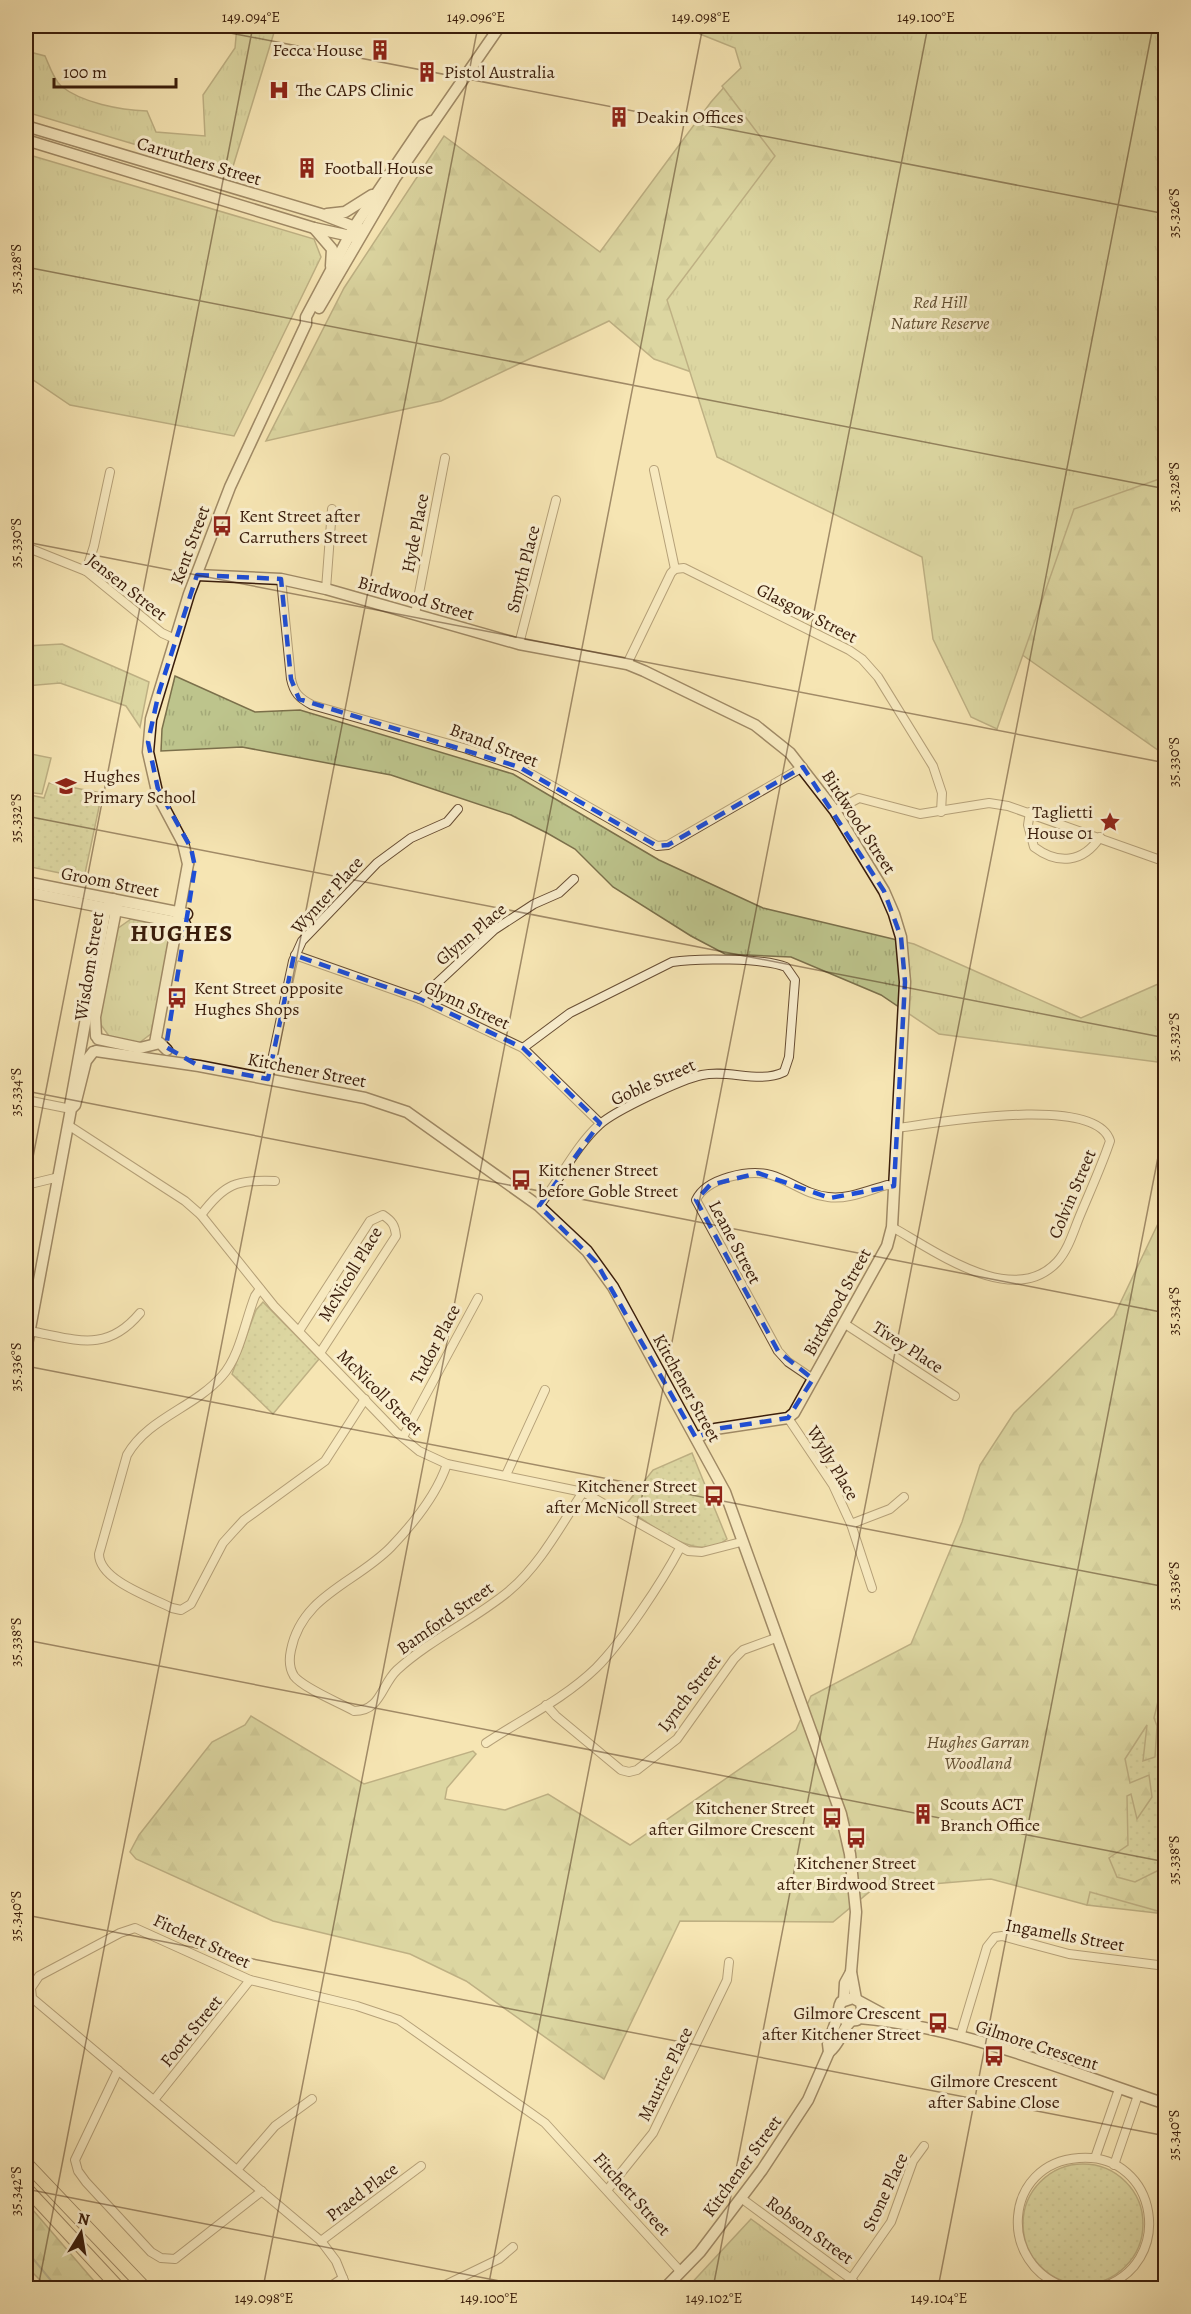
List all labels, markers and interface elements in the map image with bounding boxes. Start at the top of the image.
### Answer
text: 149.094°E [222,7,280,27]
text: 149.096°E [447,7,505,27]
text: 149.098°E [672,7,730,27]
text: 149.100°E [897,7,955,27]
place label: Fecca House [273,38,363,62]
building icon: Fecca House [368,38,392,62]
scale bar [54,51,176,89]
text: 100 m [63,60,107,84]
building icon: Pistol Australia [415,60,439,84]
place label: Pistol Australia [444,60,556,84]
hospital icon: The CAPS Clinic [267,78,291,102]
place label: The CAPS Clinic [296,78,414,102]
building icon: Deakin Offices [607,105,631,129]
place label: Deakin Offices [636,105,744,129]
street label: Carruthers Street [134,131,264,191]
building icon: Football House [295,156,319,180]
place label: Football House [324,156,433,180]
text: 35.326°S [1164,188,1184,238]
text: 35.328°S [6,244,26,294]
park label: Red Hill Nature Reserve [890,290,990,335]
text: 35.328°S [1164,462,1184,512]
street label: Hyde Place [396,491,434,575]
street label: Kent Street [165,502,215,588]
place label: Kent Street after Carruthers Street [239,504,368,549]
bus stop icon: Kent Street after Carruthers Street [210,514,234,538]
text: 35.330°S [6,518,26,568]
street label: Smyth Place [501,523,545,615]
street label: Jensen Street [82,548,172,626]
street label: Birdwood Street [355,570,477,626]
street label: Glasgow Street [753,577,862,649]
street label: Brand Street [446,717,542,773]
text: 35.330°S [1164,737,1184,787]
place label: Hughes Primary School [83,764,196,809]
street label: Birdwood Street [816,765,902,879]
school or university icon: Hughes Primary School [54,774,78,798]
text: 35.332°S [6,793,26,843]
place label: Taglietti House 01 [1026,800,1093,845]
place icon: Taglietti House 01 [1098,810,1122,834]
street label: Wynter Place [285,851,368,940]
street label: Groom Street [59,861,161,903]
street label: Glynn Place [430,897,512,971]
street label: Wisdom Street [68,910,109,1023]
district label: HUGHES [130,917,234,949]
street label: Glynn Street [420,975,514,1035]
place label: Kent Street opposite Hughes Shops [194,976,343,1021]
bus stop icon: Kent Street opposite Hughes Shops [165,986,189,1010]
text: 35.332°S [1164,1012,1184,1062]
street label: Kitchener Street [246,1047,368,1093]
street label: Goble Street [607,1053,699,1111]
text: 35.334°S [6,1067,26,1117]
street label: Colvin Street [1042,1146,1102,1242]
place label: Kitchener Street before Goble Street [538,1158,678,1203]
bus stop icon: Kitchener Street before Goble Street [509,1168,533,1192]
street label: Leane Street [703,1196,767,1288]
street label: McNicoll Place [312,1222,388,1326]
street label: Birdwood Street [797,1244,877,1360]
text: 35.334°S [1164,1286,1184,1336]
street label: Tudor Place [404,1300,466,1388]
street label: Tivey Place [868,1315,948,1379]
street label: Kitchener Street [647,1330,727,1446]
text: 35.336°S [6,1342,26,1392]
street label: McNicoll Street [332,1344,428,1440]
street label: Wylly Place [801,1420,865,1505]
place label: Kitchener Street after McNicoll Street [546,1474,697,1519]
bus stop icon: Kitchener Street after McNicoll Street [702,1484,726,1508]
text: 35.336°S [1164,1561,1184,1611]
street label: Bamford Street [392,1576,498,1660]
text: 35.338°S [6,1617,26,1667]
street label: Lynch Street [652,1649,726,1737]
park label: Hughes Garran Woodland [927,1730,1029,1775]
place label: Scouts ACT Branch Office [940,1792,1040,1837]
place label: Kitchener Street after Gilmore Crescent [649,1796,815,1841]
building icon: Scouts ACT Branch Office [911,1802,935,1826]
bus stop icon: Kitchener Street after Gilmore Crescent [820,1806,844,1830]
bus stop icon: Kitchener Street after Birdwood Street [844,1826,868,1850]
text: 35.338°S [1164,1835,1184,1885]
place label: Kitchener Street after Birdwood Street [777,1851,935,1896]
text: 35.340°S [6,1891,26,1941]
street label: Fitchett Street [149,1908,255,1974]
street label: Ingamells Street [1004,1913,1126,1957]
street label: Foott Street [155,1990,227,2072]
place label: Gilmore Crescent after Kitchener Street [762,2001,921,2046]
bus stop icon: Gilmore Crescent after Kitchener Street [926,2011,950,2035]
street label: Gilmore Crescent [973,2014,1101,2076]
street label: Maurice Place [632,2023,698,2125]
bus stop icon: Gilmore Crescent after Sabine Close [982,2044,1006,2068]
place label: Gilmore Crescent after Sabine Close [928,2069,1060,2114]
street label: Kitchener Street [697,2110,787,2222]
text: 35.340°S [1164,2110,1184,2160]
street label: Fitchett Street [588,2147,676,2241]
street label: Stone Place [856,2149,914,2235]
street label: Praed Place [321,2157,403,2227]
text: 35.342°S [6,2166,26,2216]
street label: Robson Street [761,2190,859,2270]
north arrow [51,2203,111,2263]
text: N [76,2207,92,2231]
text: 149.098°E [235,2288,293,2308]
text: 149.100°E [460,2288,518,2308]
text: 149.102°E [686,2288,742,2308]
text: 149.104°E [911,2288,967,2308]

